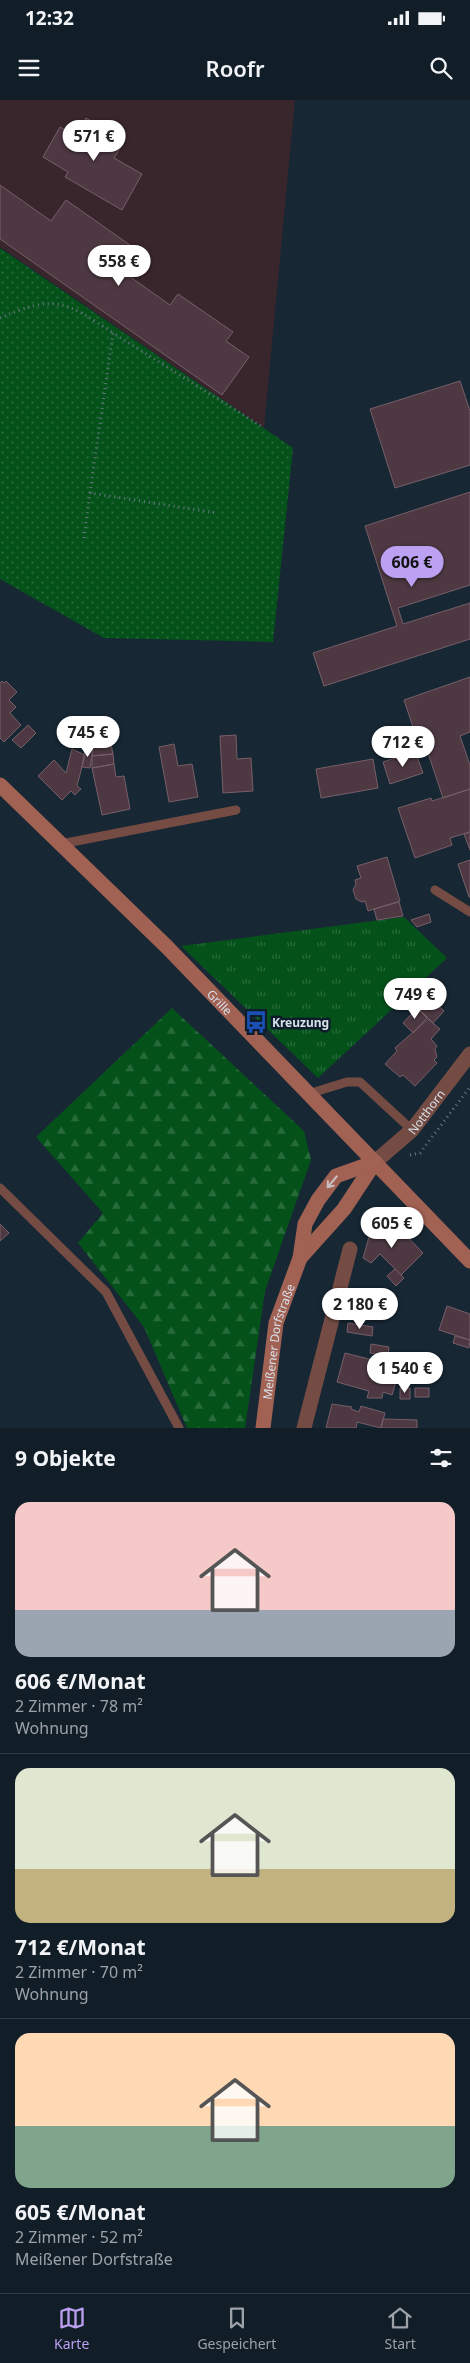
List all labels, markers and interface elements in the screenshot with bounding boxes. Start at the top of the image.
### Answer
text: 12:32 [25,5,74,31]
text: Roofr [205,53,265,83]
icon: menu [15,54,43,82]
icon: search [427,54,455,82]
pin: 571 € [59,120,129,162]
text: 571 € [74,125,114,147]
pin: 558 € [84,244,154,287]
text: 558 € [99,250,139,272]
pin: 606 € [377,546,447,588]
text: 606 € [392,551,432,573]
pin: 745 € [53,716,123,758]
text: 745 € [68,721,108,743]
pin: 712 € [368,726,438,768]
text: 712 € [383,731,423,753]
pin: 749 € [380,978,450,1020]
text: 749 € [395,983,435,1005]
street label: Grille [204,985,237,1019]
bus stop icon: Kreuzung [243,1009,269,1035]
place label: Kreuzung [272,1014,329,1031]
street label: Notthorn [403,1086,449,1138]
one-way arrow [326,1175,337,1188]
pin: 605 € [357,1206,427,1249]
text: 605 € [372,1212,412,1234]
street label: Meißener Dorfstraße [258,1281,298,1401]
pin: 2 180 € [314,1288,406,1330]
text: 2 180 € [333,1293,387,1315]
pin: 1 540 € [359,1352,451,1394]
text: 1 540 € [378,1357,432,1379]
text: 9 Objekte [15,1444,116,1472]
icon: filters [427,1444,455,1472]
icon: home [190,1535,280,1625]
text: 606 €/Monat [15,1667,146,1695]
text: 2 Zimmer · 78 m² [15,1695,143,1717]
text: Wohnung [15,1717,89,1739]
icon: home [190,1800,280,1890]
text: 712 €/Monat [15,1933,146,1961]
text: 2 Zimmer · 70 m² [15,1961,143,1983]
text: Wohnung [15,1983,89,2005]
icon: home [190,2065,280,2155]
text: 605 €/Monat [15,2198,146,2226]
text: 2 Zimmer · 52 m² [15,2226,143,2248]
text: Meißener Dorfstraße [15,2248,173,2270]
tab: Karte [54,2304,89,2353]
tab: Gespeichert [197,2304,276,2353]
tab: Start [384,2304,416,2353]

